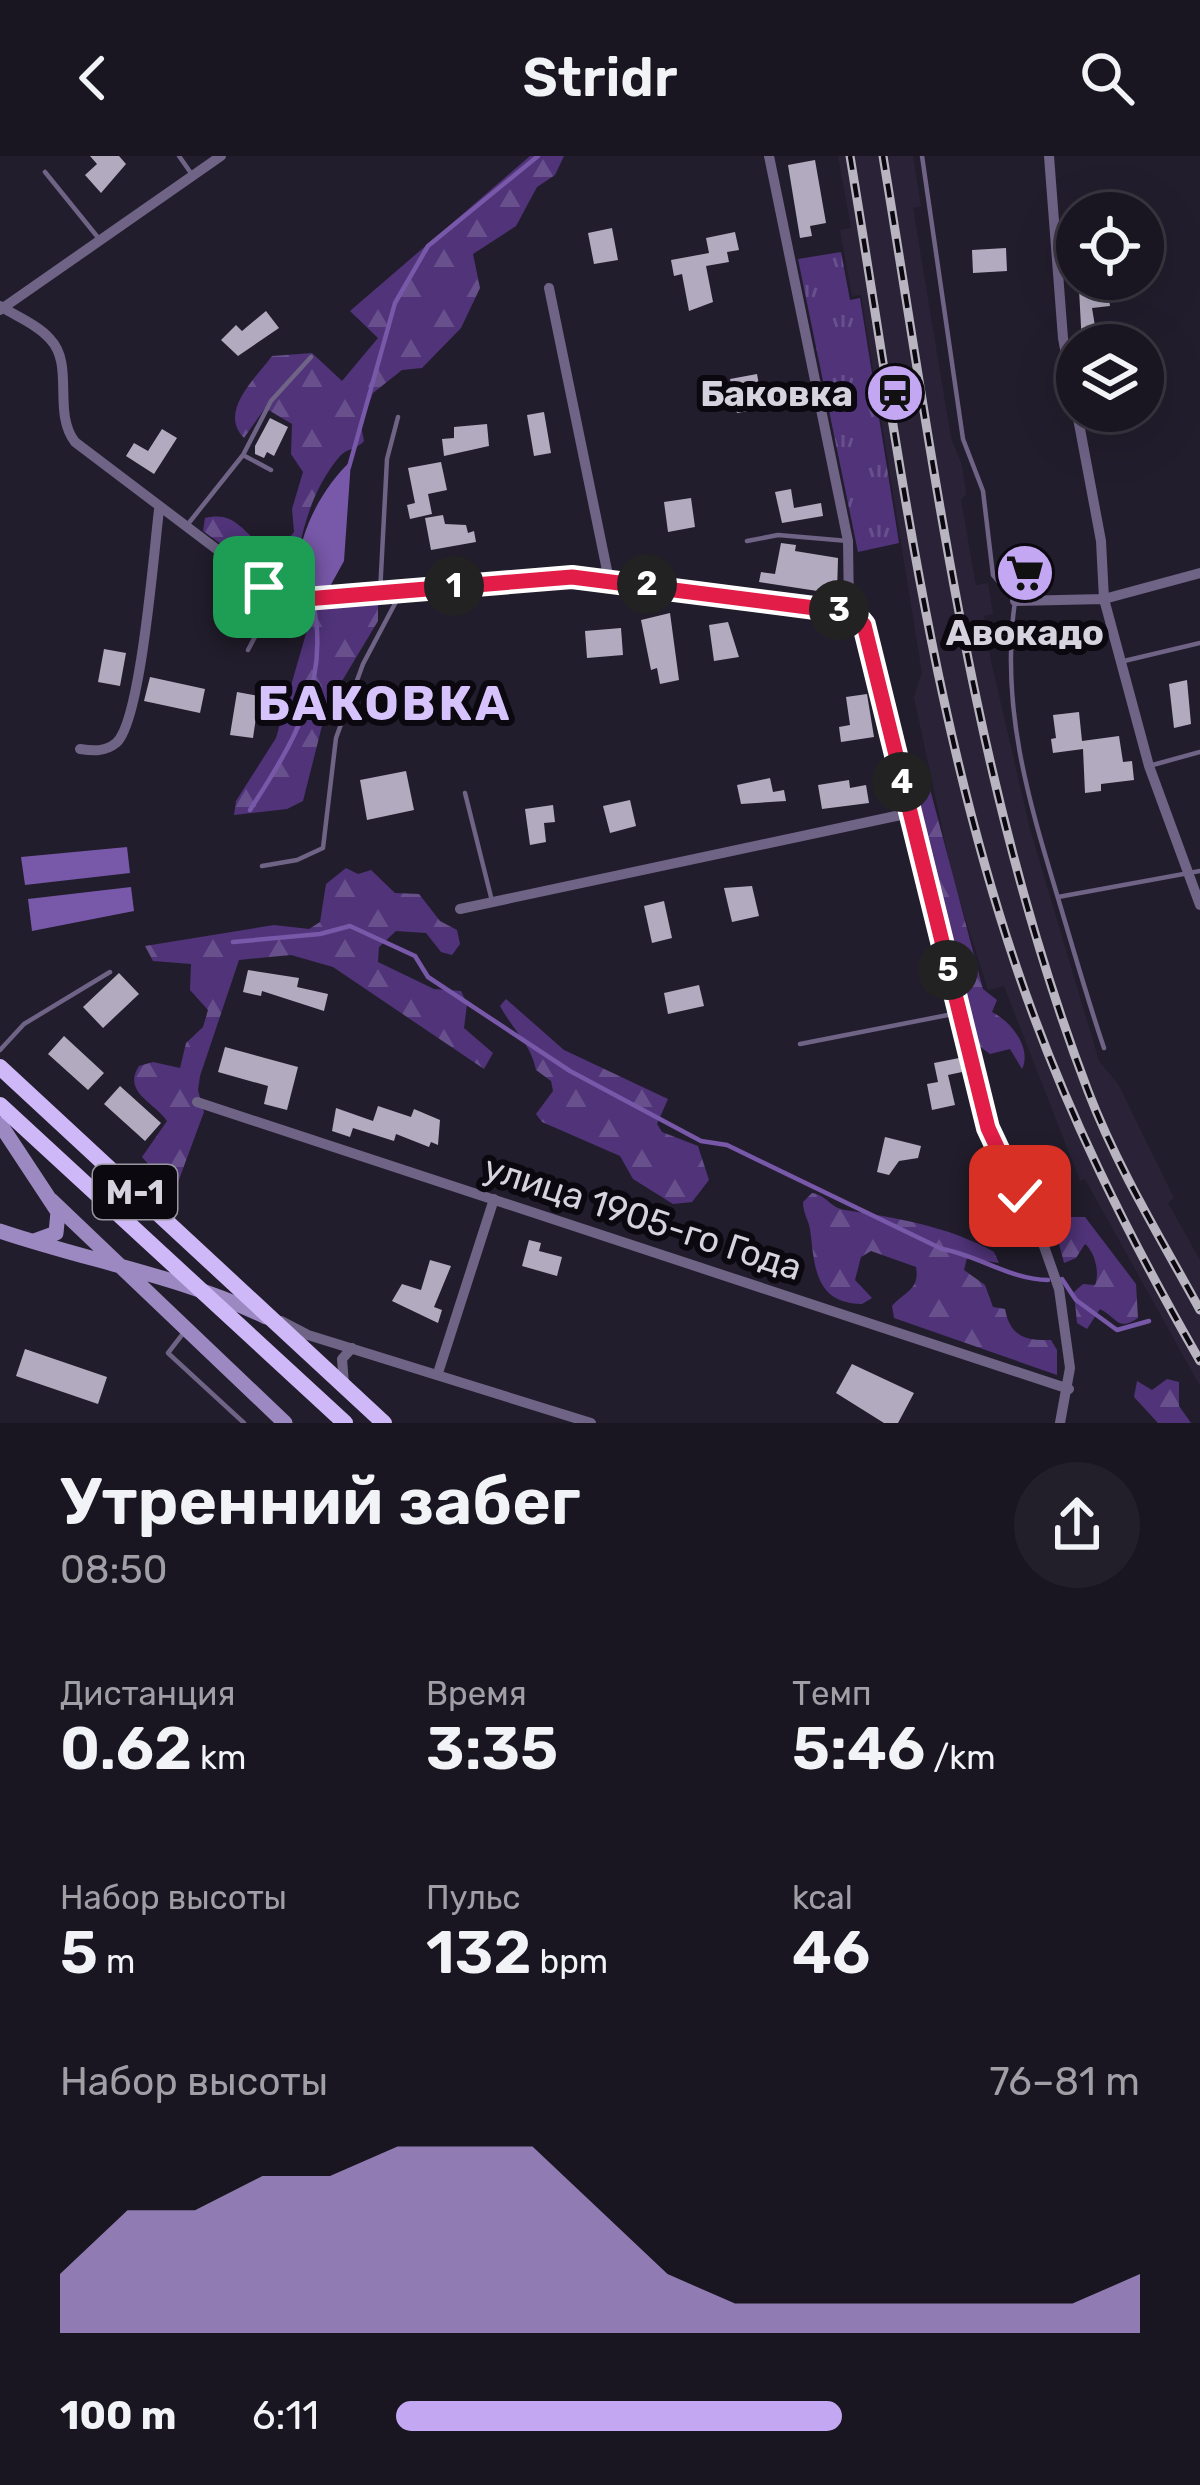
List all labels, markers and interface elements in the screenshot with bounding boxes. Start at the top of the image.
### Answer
icon: back [60,45,126,111]
icon: search [1074,45,1140,111]
text: Stridr [523,46,677,110]
map controls [1056,192,1164,432]
button: locate [1056,192,1164,300]
button: layers [1056,324,1164,432]
station icon: Баковка [864,362,926,424]
place label: Баковка [700,372,853,415]
pin [213,536,315,638]
supermarket icon: Авокадо [994,542,1056,604]
icon: arrive [231,554,297,620]
pin: 2 [617,554,677,614]
pin: 1 [424,556,484,616]
text: 2 [636,564,658,603]
text: 1 [446,566,462,605]
pin: 3 [809,580,869,640]
text: 3 [828,590,850,629]
place label: Авокадо [946,611,1104,654]
district label: БАКОВКА [258,675,512,732]
pin: 4 [872,752,932,812]
text: 4 [891,762,913,801]
pin: 5 [918,940,978,1000]
text: 5 [937,950,959,989]
pin [969,1145,1071,1247]
street label: улица 1905-го Года [478,1146,807,1289]
icon: check [987,1163,1053,1229]
road number: М-1 [93,1165,177,1219]
text: Утренний забег [60,1462,581,1541]
button: share [1014,1462,1140,1588]
text: 08:50 [60,1547,167,1593]
text: Дистанция [60,1674,235,1713]
text: Время [426,1674,527,1713]
text: Темп [792,1674,872,1713]
text: 0.62 [60,1713,192,1784]
text: 3:35 [426,1713,558,1784]
text: 5:46 [792,1713,925,1784]
text: km [192,1738,246,1777]
text: /km [925,1738,996,1777]
text: Набор высоты [60,1878,287,1917]
text: Пульс [426,1878,521,1917]
text: kcal [792,1878,853,1917]
text: 5 [60,1917,98,1988]
text: 132 [426,1917,531,1988]
text: 46 [792,1917,870,1988]
text: m [98,1942,135,1981]
text: bpm [531,1942,608,1981]
text: Набор высоты [60,2059,328,2105]
text: 76–81 m [990,2059,1140,2105]
text: 100 m [60,2393,176,2439]
text: 6:11 [252,2393,319,2439]

